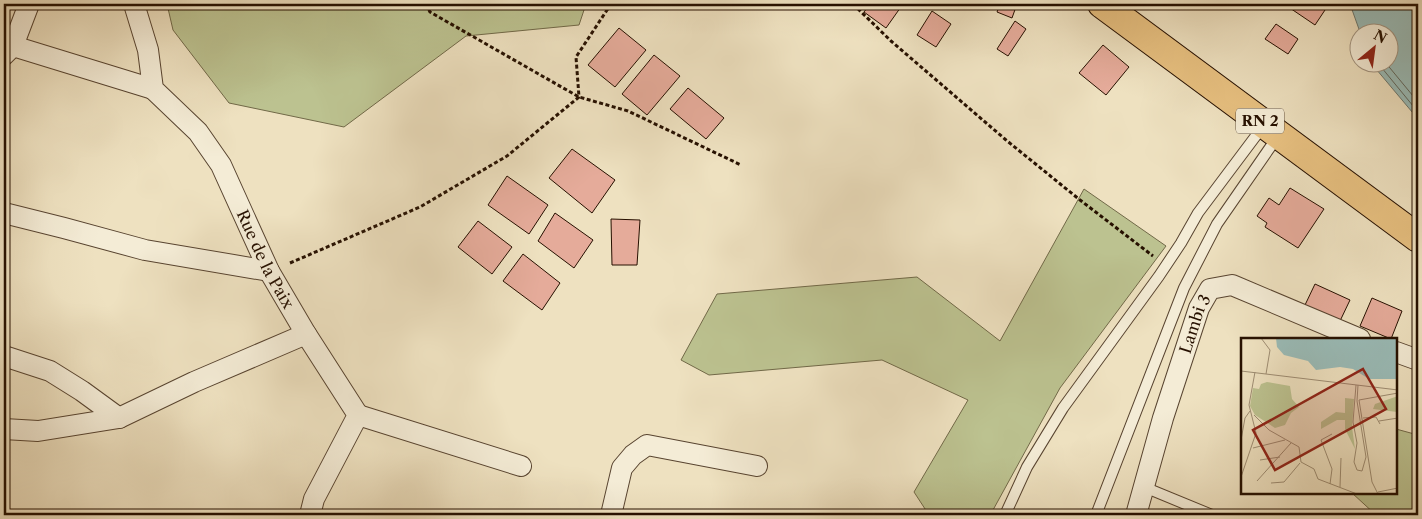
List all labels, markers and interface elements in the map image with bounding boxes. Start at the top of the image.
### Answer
north arrow [1350,22,1400,72]
text: N [1371,26,1390,47]
road number: RN 2 [1236,108,1284,134]
street label: Rue de la Paix [233,207,299,313]
street label: Lambi 3 [1175,291,1215,356]
inset map [1241,338,1397,494]

